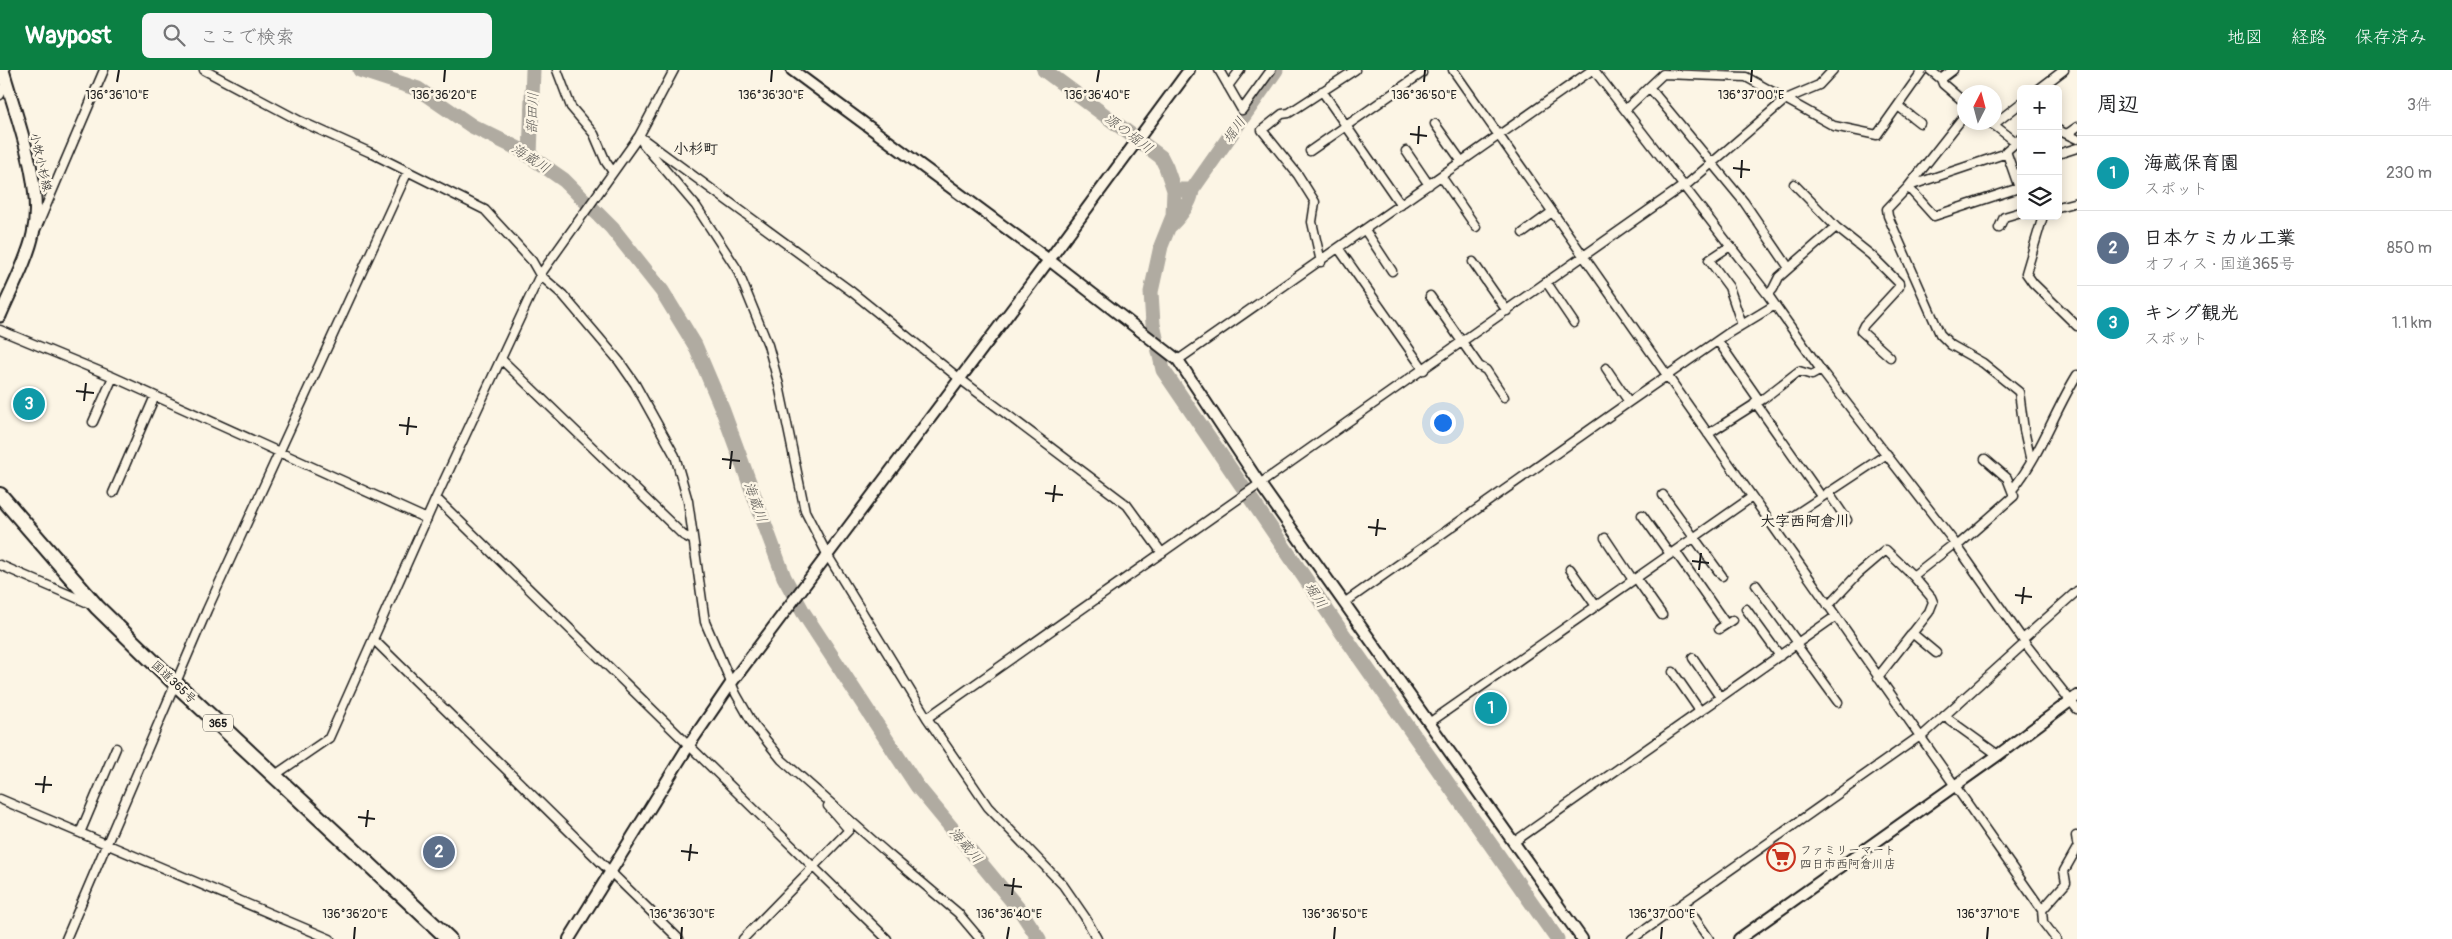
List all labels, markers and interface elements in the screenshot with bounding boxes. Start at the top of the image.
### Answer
search box [142,13,492,58]
text: Waypost [25,21,112,50]
icon: search [160,21,188,49]
text: ここで検索 [200,25,295,49]
text: 地図 [2227,26,2263,49]
text: 経路 [2291,26,2327,49]
text: 保存済み [2355,26,2427,49]
north arrow [1957,85,2002,130]
map controls [2017,85,2062,220]
button: + [2017,85,2062,130]
text: 136°36'10"E [85,88,149,103]
text: 136°36'20"E [411,88,477,103]
text: 136°36'30"E [738,88,804,103]
text: 136°36'40"E [1064,88,1130,103]
text: 136°36'50"E [1391,88,1457,103]
text: 136°37'00"E [1718,88,1784,103]
text: 周辺 [2097,91,2139,118]
water label: 部田川 [523,92,542,134]
text: 3件 [2407,95,2432,115]
water label: 源の堀川 [1101,110,1156,157]
water label: 堀川 [1219,114,1249,147]
button: − [2017,130,2062,175]
street label: 小牧小杉線 [26,131,55,193]
water label: 海蔵川 [508,140,553,177]
district label: 小杉町 [673,140,719,159]
text: 海蔵保育園 [2144,151,2239,175]
text: 1 [2110,163,2116,183]
text: 230 m [2386,163,2432,183]
button: layers [2017,175,2062,220]
text: スポット [2144,179,2208,199]
text: 日本ケミカル工業 [2144,226,2296,250]
text: 2 [2109,238,2117,258]
text: 850 m [2387,238,2432,258]
text: オフィス · 国道365号 [2144,254,2295,274]
text: キング観光 [2144,301,2239,325]
text: 3 [2109,313,2117,333]
text: 1.1 km [2392,313,2432,333]
text: スポット [2144,329,2208,349]
pin: 3 [13,385,45,423]
your location [1430,410,1456,436]
water label: 海蔵川 [740,480,771,525]
district label: 大字西阿倉川 [1760,512,1850,531]
water label: 堀川 [1301,579,1330,612]
street label: 国道365号 [148,658,199,707]
pin: 1 [1475,689,1507,727]
road number: 365 [203,714,233,731]
water label: 海蔵川 [946,824,986,867]
pin: 2 [423,833,455,871]
supermarket icon: ファミリーマート 四日市西阿倉川店 [1766,842,1796,872]
place label: ファミリーマート 四日市西阿倉川店 [1800,843,1896,872]
text: 136°36'20"E [322,907,388,922]
text: 136°36'30"E [649,907,715,922]
text: 136°36'40"E [976,907,1042,922]
text: 136°36'50"E [1302,907,1368,922]
text: 136°37'00"E [1629,907,1695,922]
text: 136°37'10"E [1956,907,2020,922]

